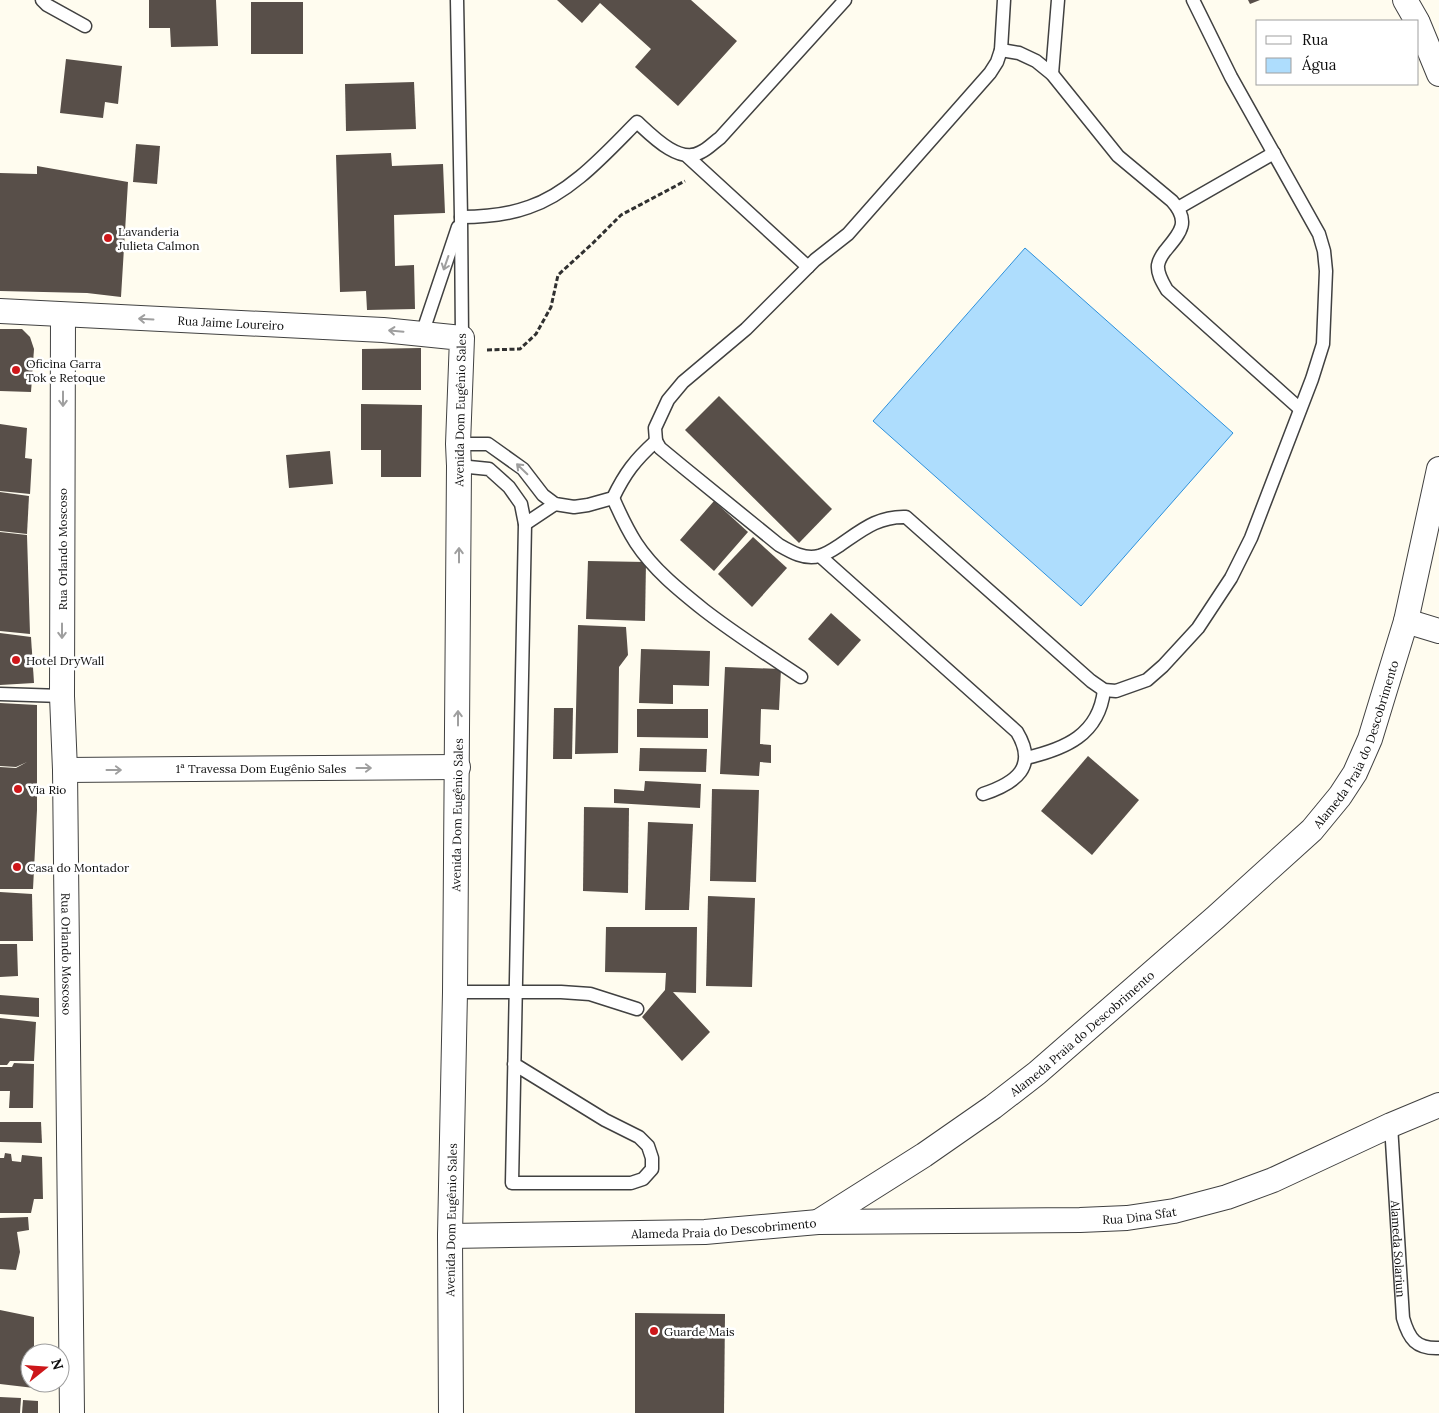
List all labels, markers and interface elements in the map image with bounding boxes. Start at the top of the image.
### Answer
legend [1256,20,1419,85]
text: Rua [1302,30,1328,49]
text: Água [1301,55,1337,74]
place label: Lavanderia Julieta Calmon [117,224,200,253]
marker: Lavanderia Julieta Calmon [102,232,114,244]
one-way arrow [440,255,450,271]
street label: Rua Jaime Loureiro [177,312,284,333]
one-way arrow [138,315,154,324]
one-way arrow [388,327,404,336]
street label: Avenida Dom Eugênio Sales [451,333,469,488]
place label: Oficina Garra Tok e Retoque [26,356,106,385]
marker: Oficina Garra Tok e Retoque [10,364,22,376]
one-way arrow [58,390,68,407]
one-way arrow [515,463,528,475]
street label: Rua Orlando Moscoso [55,488,70,610]
one-way arrow [454,548,464,564]
one-way arrow [57,623,67,639]
place label: Hotel DryWall [26,653,104,668]
marker: Hotel DryWall [10,654,22,666]
street label: Alameda Praia do Descobrimento [1309,658,1401,832]
one-way arrow [453,710,463,726]
street label: Avenida Dom Eugênio Sales [448,738,466,893]
street label: 1ª Travessa Dom Eugênio Sales [176,761,347,776]
one-way arrow [355,763,371,772]
one-way arrow [105,765,121,775]
place label: Via Rio [27,782,66,797]
marker: Via Rio [12,783,24,795]
place label: Casa do Montador [27,860,130,875]
marker: Casa do Montador [11,861,23,873]
street label: Rua Orlando Moscoso [59,893,75,1015]
street label: Alameda Praia do Descobrimento [1006,967,1157,1100]
street label: Avenida Dom Eugênio Sales [442,1143,460,1298]
street label: Alameda Solariun [1388,1199,1409,1298]
street label: Rua Dina Sfat [1102,1203,1178,1227]
street label: Alameda Praia do Descobrimento [630,1215,817,1241]
place label: Guarde Mais [664,1324,735,1339]
marker: Guarde Mais [648,1325,660,1337]
north arrow [20,1343,70,1393]
text: N [47,1356,68,1372]

